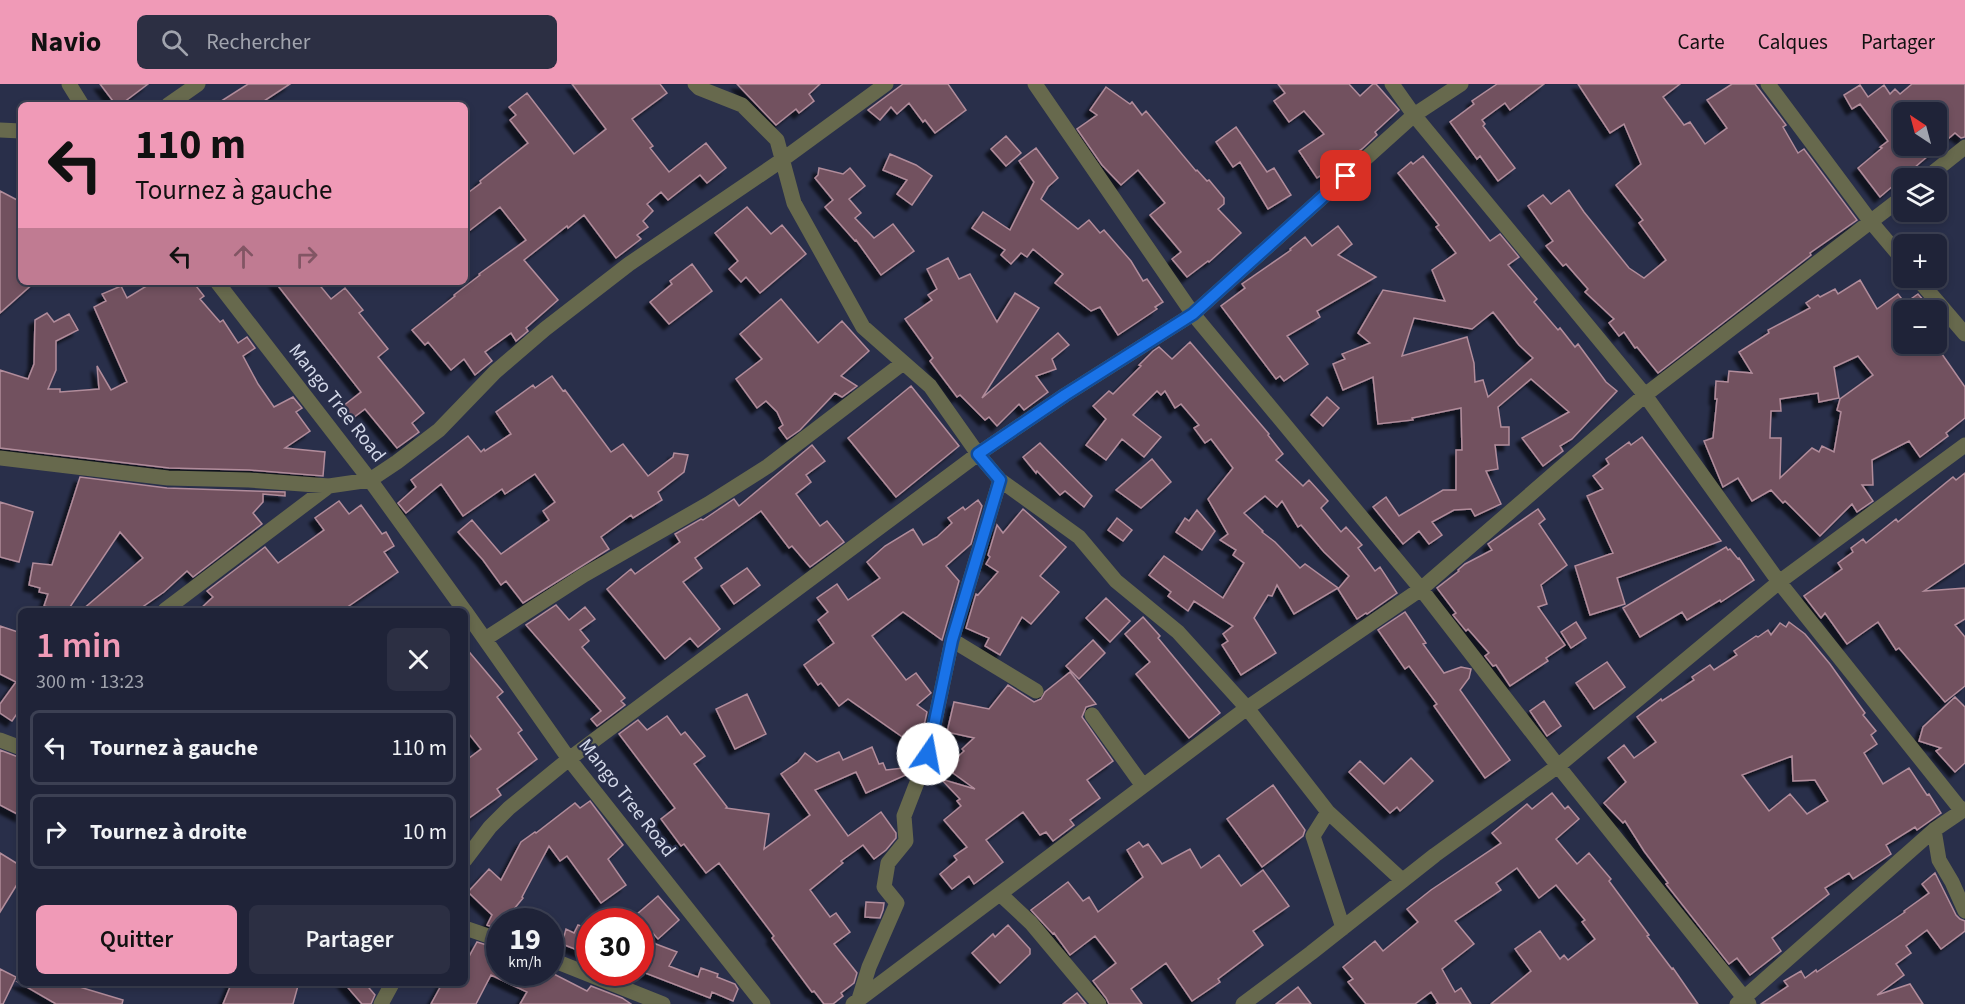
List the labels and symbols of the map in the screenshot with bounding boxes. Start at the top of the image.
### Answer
north arrow [1893,102,1947,156]
pin [1320,150,1371,201]
street label: Mango Tree Road [282,338,392,468]
position arrow [896,722,960,786]
street label: Mango Tree Road [572,733,682,863]
speed limit sign: 30 [576,908,654,986]

